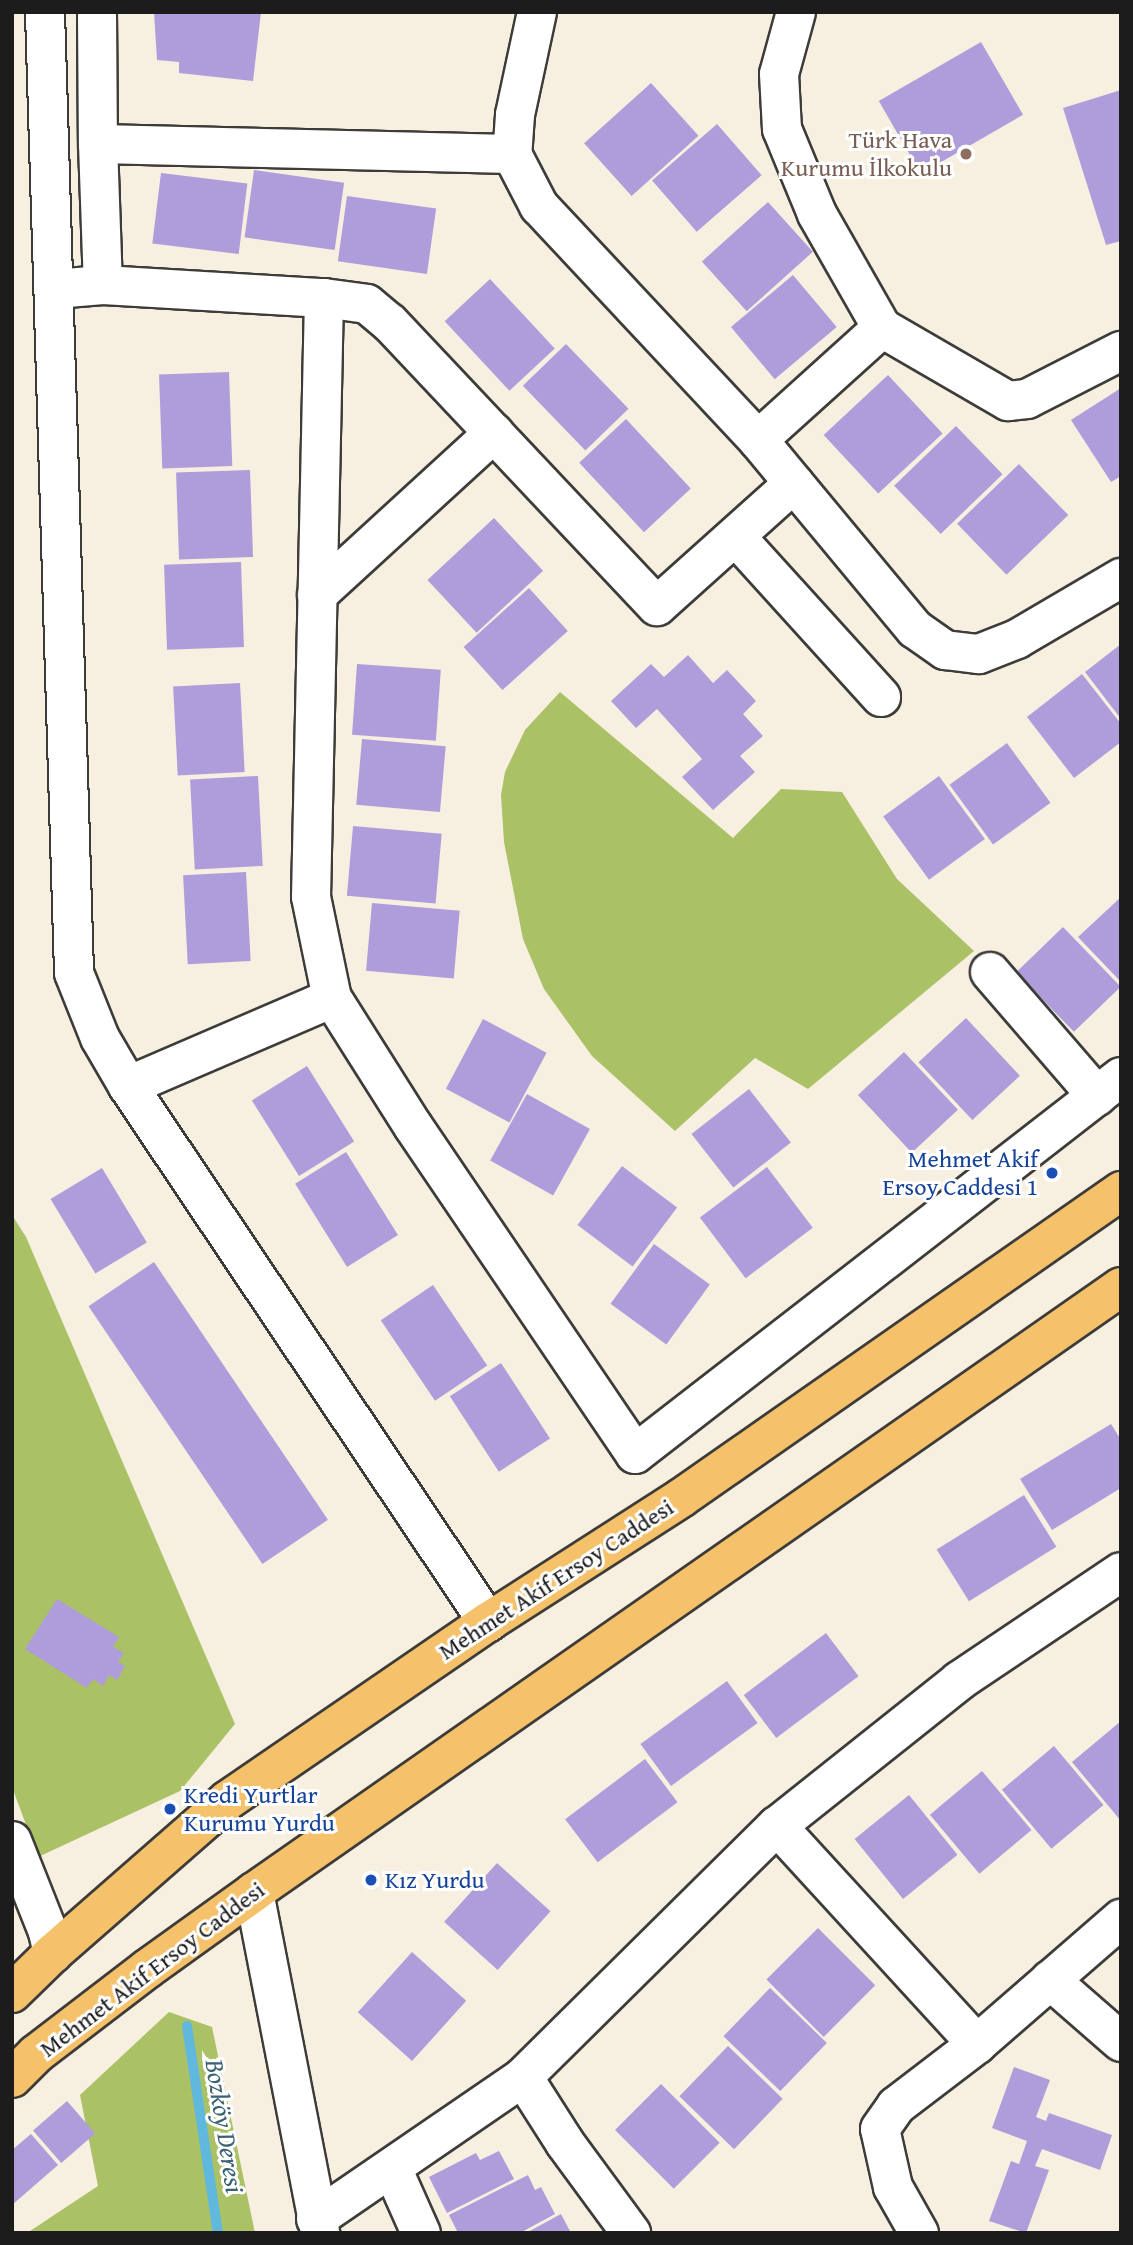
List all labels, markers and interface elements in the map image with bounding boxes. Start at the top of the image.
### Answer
place label: Türk Hava Kurumu İlkokulu [781,126,952,182]
marker: Türk Hava Kurumu İlkokulu [958,146,974,162]
place label: Mehmet Akif Ersoy Caddesi 1 [883,1145,1038,1201]
marker: Mehmet Akif Ersoy Caddesi 1 [1044,1165,1060,1181]
street label: Mehmet Akif Ersoy Caddesi [433,1492,679,1666]
place label: Kredi Yurtlar Kurumu Yurdu [184,1781,335,1837]
marker: Kredi Yurtlar Kurumu Yurdu [162,1801,178,1817]
place label: Kız Yurdu [385,1866,485,1894]
marker: Kız Yurdu [363,1872,379,1888]
street label: Mehmet Akif Ersoy Caddesi [34,1875,270,2063]
water label: Bozköy Deresi [199,2057,251,2195]

